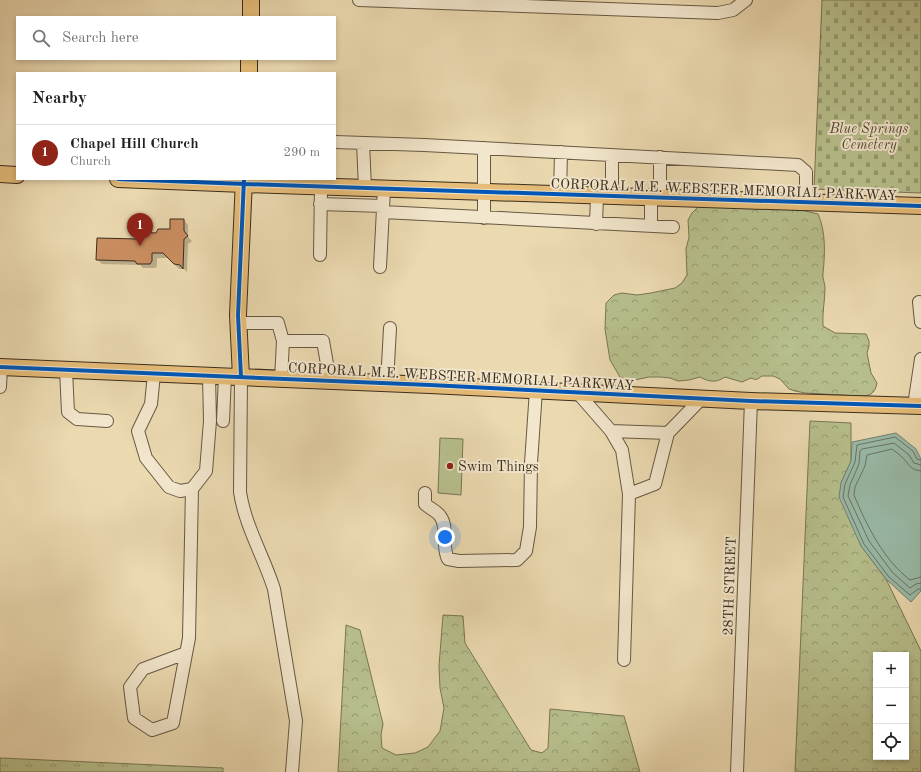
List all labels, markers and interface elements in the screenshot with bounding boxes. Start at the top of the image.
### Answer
search box [16,16,336,60]
icon: search [30,27,52,49]
text: Search here [62,31,139,46]
text: Nearby [32,90,87,107]
park label: Blue Springs Cemetery [829,122,909,153]
text: Chapel Hill Church [70,137,199,152]
text: 1 [41,146,49,159]
text: 290 m [283,146,320,159]
text: Church [70,155,111,168]
street label: CORPORAL M.E. WEBSTER MEMORIAL PARKWAY [550,177,897,203]
pin: 1 [127,213,153,246]
street label: CORPORAL M.E. WEBSTER MEMORIAL PARKWAY [287,361,634,393]
place label: Swim Things [458,460,539,474]
marker: Swim Things [445,461,455,471]
your location [435,527,455,547]
street label: 28TH STREET [721,536,739,636]
map controls [873,652,909,760]
button: + [873,652,909,688]
button: − [873,688,909,724]
button: locate [873,724,909,760]

